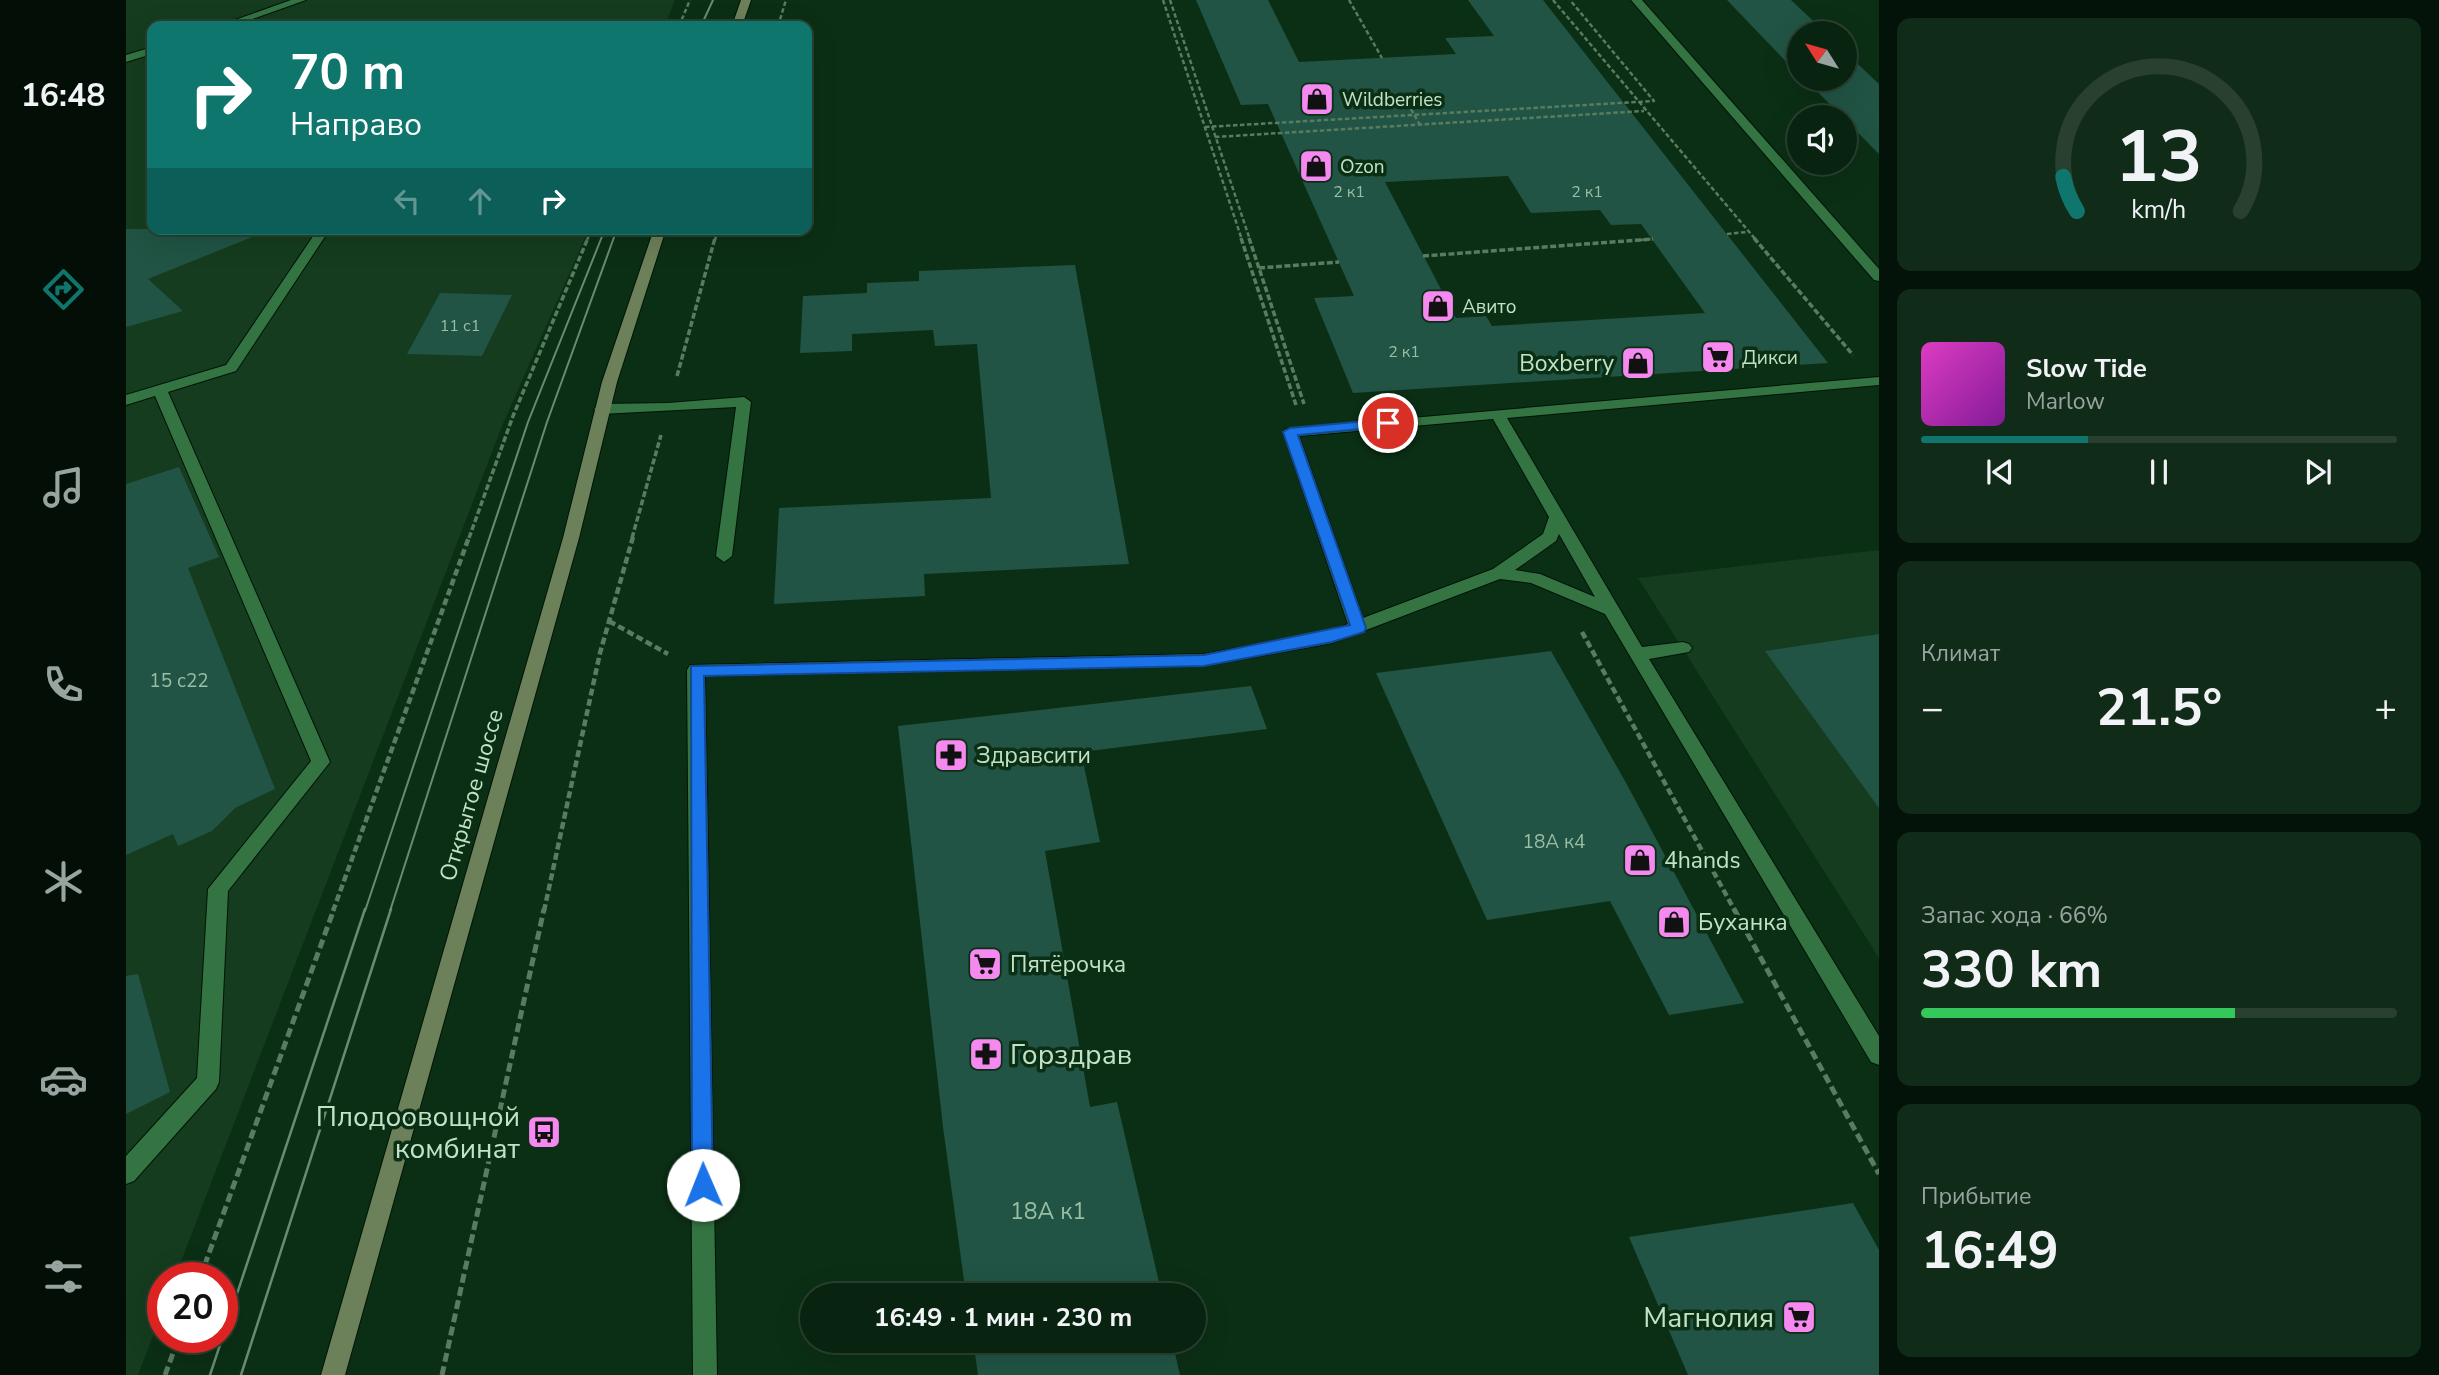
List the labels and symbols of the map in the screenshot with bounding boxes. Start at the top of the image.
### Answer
north arrow [1787,21,1857,91]
shop icon: Wildberries [1298,80,1336,118]
place label: Wildberries [1342,87,1442,113]
shop icon: Ozon [1297,147,1335,185]
place label: Ozon [1340,154,1385,180]
house number: 2 к1 [1333,181,1365,203]
house number: 2 к1 [1571,181,1603,203]
shop icon: Авито [1419,287,1457,325]
place label: Авито [1462,294,1517,320]
house number: 11 с1 [440,315,480,337]
supermarket icon: Дикси [1699,338,1737,376]
house number: 2 к1 [1388,341,1420,363]
shop icon: Boxberry [1619,344,1657,382]
place label: Дикси [1742,345,1798,371]
place label: Boxberry [1519,348,1614,379]
pin [1358,393,1418,453]
house number: 15 с22 [149,668,209,694]
street label: Открытое шоссе [432,706,511,885]
pharmacy icon: Здравсити [932,736,970,774]
place label: Здравсити [976,740,1091,771]
house number: 18А к4 [1523,829,1585,855]
shop icon: 4hands [1621,841,1659,879]
place label: 4hands [1664,845,1741,876]
shop icon: Буханка [1655,903,1693,941]
place label: Буханка [1698,907,1788,938]
supermarket icon: Пятёрочка [966,945,1004,983]
place label: Пятёрочка [1010,949,1126,980]
pharmacy icon: Горздрав [967,1035,1005,1073]
place label: Горздрав [1010,1036,1132,1074]
place label: Плодоовощной комбинат [316,1098,521,1168]
bus stop icon: Плодоовощной комбинат [525,1113,563,1151]
position arrow [666,1148,740,1222]
house number: 18А к1 [1010,1196,1086,1227]
speed limit sign: 20 [147,1262,238,1353]
supermarket icon: Магнолия [1780,1298,1818,1336]
place label: Магнолия [1643,1299,1774,1337]

